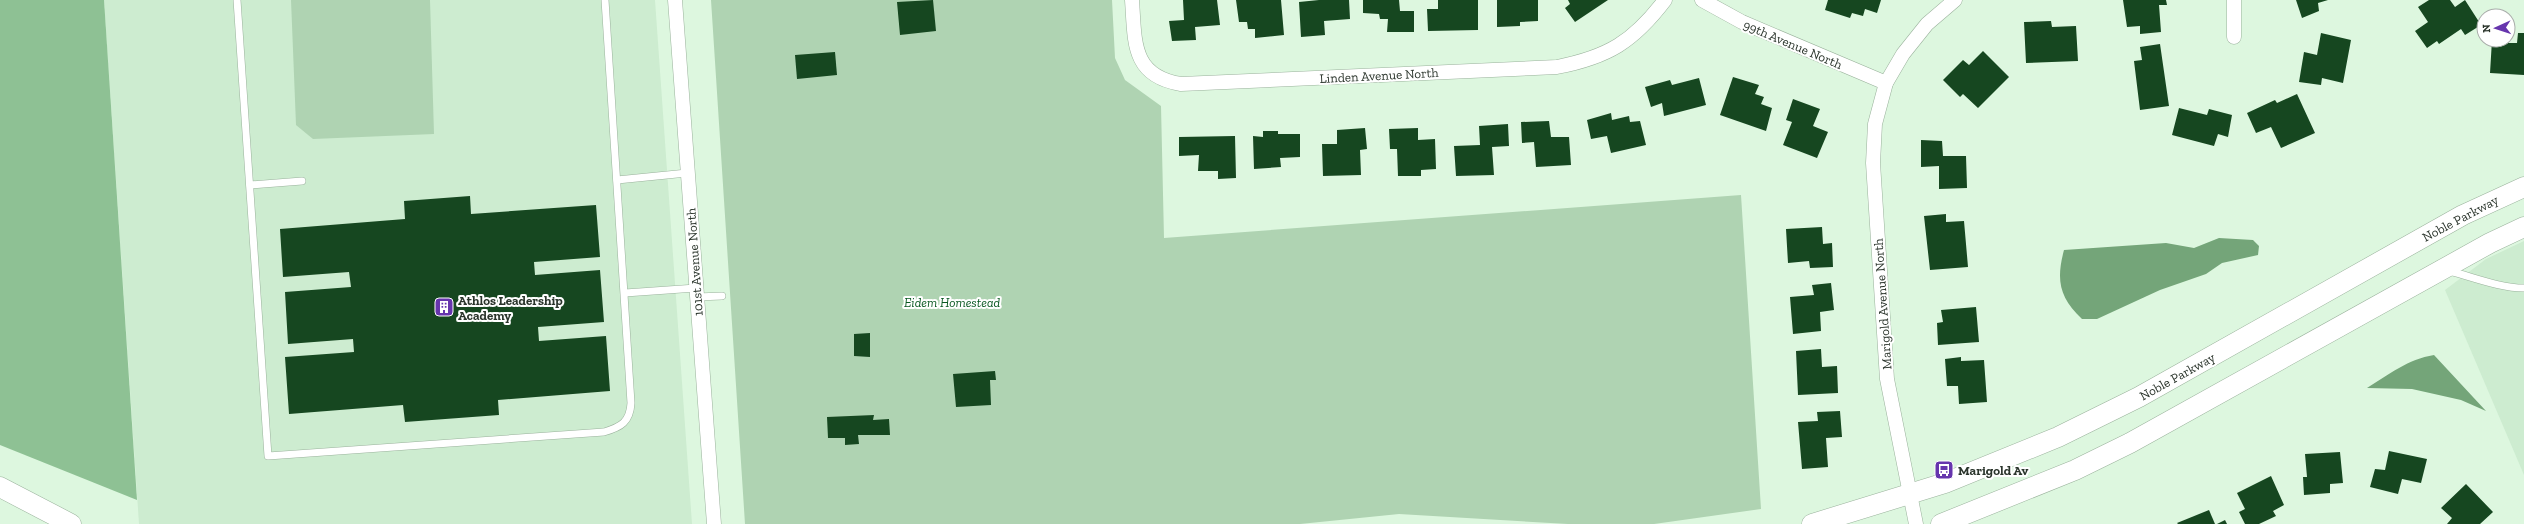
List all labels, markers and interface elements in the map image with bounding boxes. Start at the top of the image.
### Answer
north arrow [2476,8,2516,48]
street label: 99th Avenue North [1741,17,1845,72]
text: N [2480,23,2493,33]
street label: Linden Avenue North [1319,65,1440,86]
street label: Noble Parkway [2420,192,2501,245]
street label: 101st Avenue North [683,207,706,316]
street label: Marigold Avenue North [1870,237,1895,370]
place label: Athlos Leadership Academy [458,293,563,323]
park label: Eidem Homestead [904,295,1000,310]
building icon: Athlos Leadership Academy [433,296,455,318]
street label: Noble Parkway [2137,349,2218,403]
bus stop icon: Marigold Av [1933,459,1955,481]
place label: Marigold Av [1958,463,2028,478]

